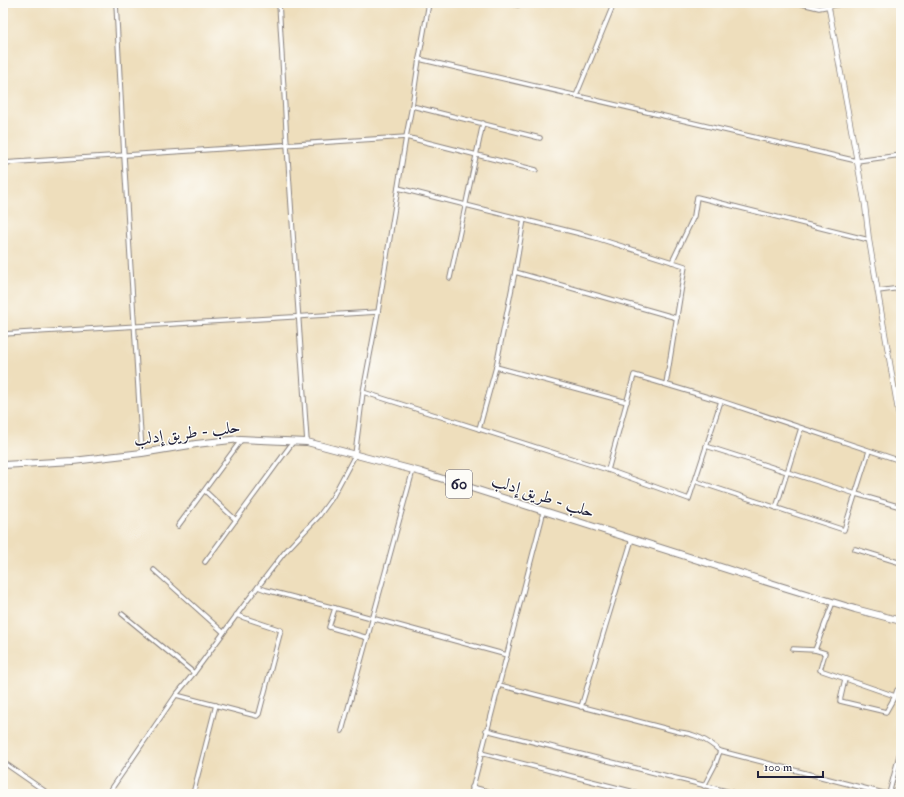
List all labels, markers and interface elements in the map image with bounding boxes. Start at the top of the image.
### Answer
street label: حلب - طريق إدلب [133,416,242,451]
street label: حلب - طريق إدلب [489,469,597,523]
road number: 60 [446,470,472,498]
scale bar [758,753,823,779]
text: 100 m [764,760,793,775]

